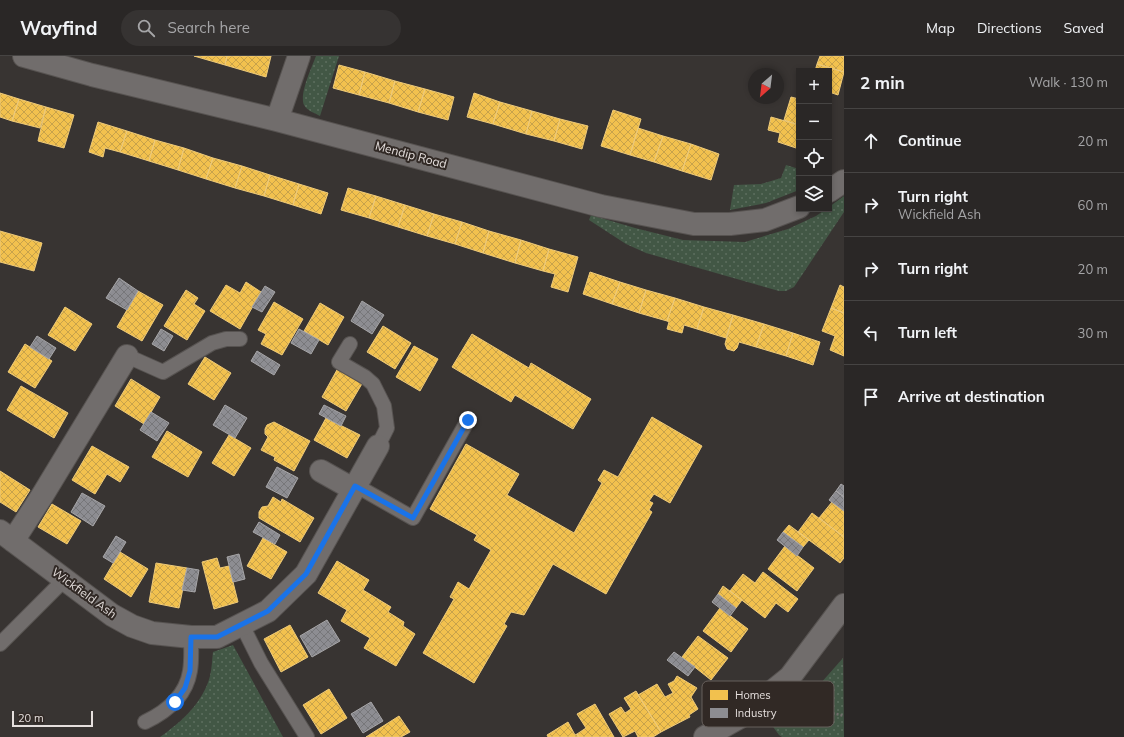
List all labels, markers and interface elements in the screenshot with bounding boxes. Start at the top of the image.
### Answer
search box [121,10,401,46]
text: Wayfind [20,16,97,40]
icon: search [135,17,157,39]
text: Search here [167,18,250,37]
text: Map [926,19,955,37]
text: Directions [977,19,1042,37]
text: Saved [1064,19,1104,37]
north arrow [748,68,784,104]
map controls [796,68,832,212]
button: + [796,68,832,104]
text: 2 min [860,72,905,93]
text: Walk · 130 m [1029,74,1108,90]
button: − [796,104,832,140]
icon: ahead [860,130,882,152]
text: Continue [898,131,961,150]
text: 20 m [1078,133,1108,149]
street label: Mendip Road [374,138,449,171]
button: locate [796,140,832,176]
button: layers [796,176,832,212]
text: Turn right [898,187,968,206]
icon: right [860,194,882,216]
text: 60 m [1078,197,1108,213]
text: Wickfield Ash [898,206,981,222]
icon: right [860,258,882,280]
text: Turn right [898,259,968,278]
text: 20 m [1078,261,1108,277]
icon: left [860,322,882,344]
text: Turn left [898,323,957,342]
text: 30 m [1078,325,1108,341]
icon: arrive [860,386,882,408]
text: Arrive at destination [898,387,1045,406]
route end [459,411,477,429]
street label: Wickfield Ash [49,564,120,621]
legend [702,681,834,727]
text: Homes [735,688,771,702]
route start [166,693,184,711]
text: Industry [735,706,777,720]
scale bar [12,709,93,728]
text: 20 m [18,711,44,725]

